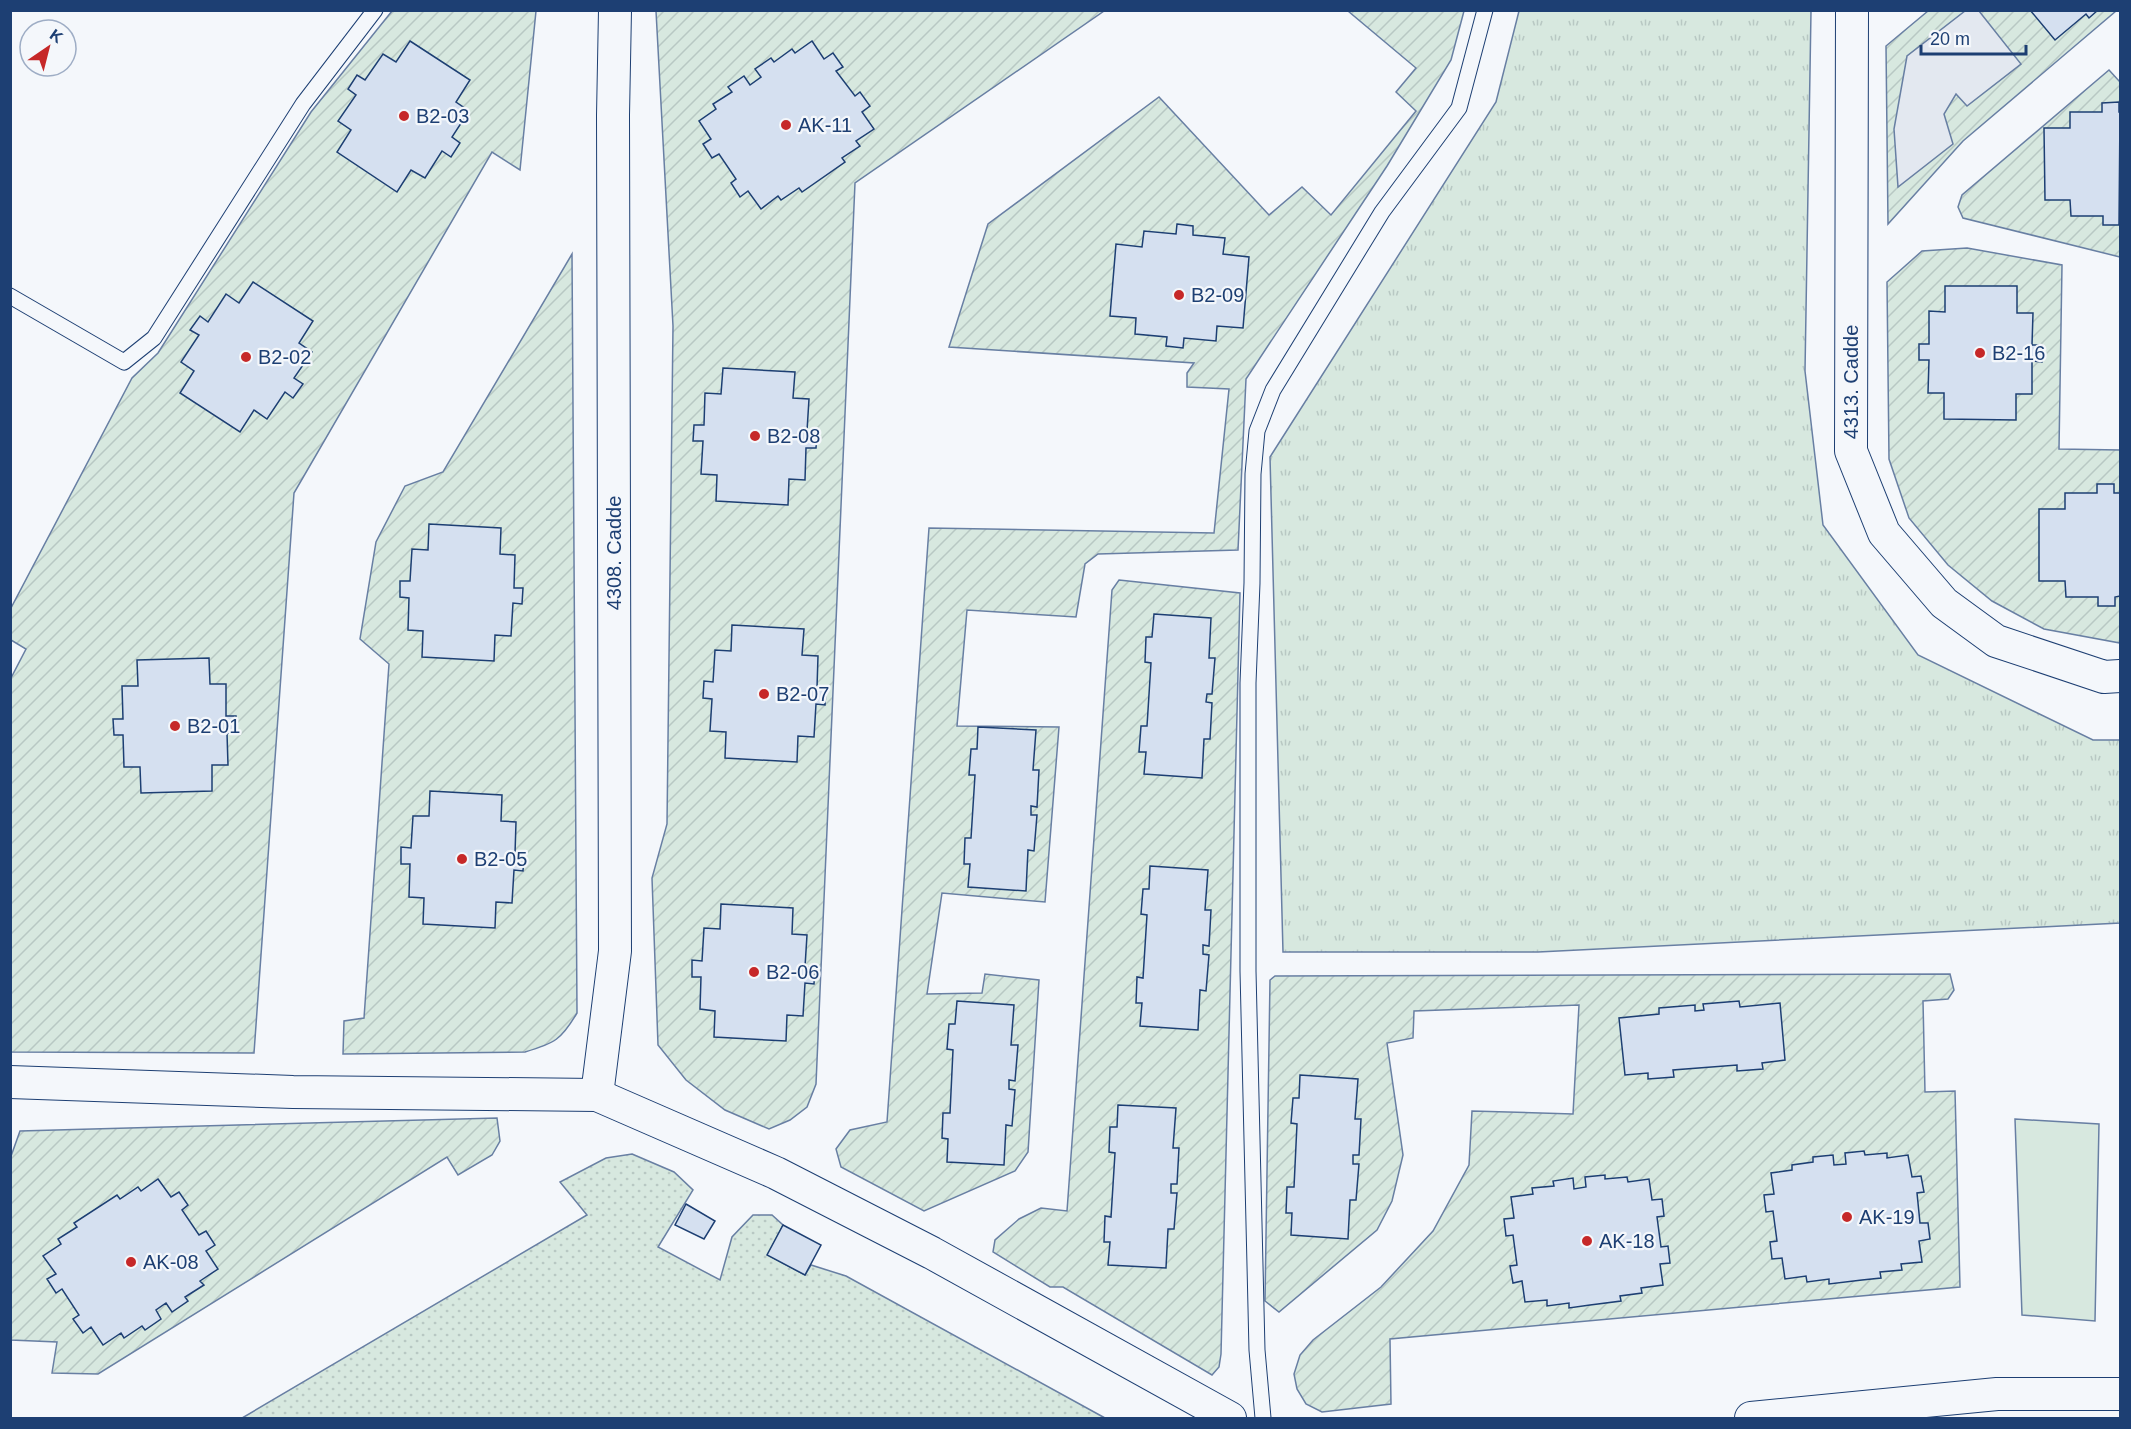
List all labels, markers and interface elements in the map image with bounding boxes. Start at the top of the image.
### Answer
north arrow [18,18,78,78]
scale bar [1921,18,2026,56]
text: K [47,26,66,47]
text: 20 m [1930,29,1970,49]
place label: B2-03 [416,105,469,127]
marker: B2-03 [397,109,411,123]
place label: AK-11 [798,114,852,136]
marker: AK-11 [779,118,793,132]
place label: B2-09 [1191,284,1244,306]
marker: B2-09 [1172,288,1186,302]
street label: 4313. Cadde [1840,325,1862,439]
place label: B2-16 [1992,342,2045,364]
place label: B2-02 [258,346,311,368]
marker: B2-16 [1973,346,1987,360]
marker: B2-02 [239,350,253,364]
place label: B2-08 [767,425,820,447]
marker: B2-08 [748,429,762,443]
street label: 4308. Cadde [603,496,625,610]
place label: B2-07 [776,683,829,705]
marker: B2-07 [757,687,771,701]
place label: B2-01 [187,715,240,737]
marker: B2-01 [168,719,182,733]
place label: B2-05 [474,848,527,870]
marker: B2-05 [455,852,469,866]
place label: B2-06 [766,961,819,983]
marker: B2-06 [747,965,761,979]
place label: AK-19 [1859,1206,1915,1228]
marker: AK-19 [1840,1210,1854,1224]
place label: AK-18 [1599,1230,1655,1252]
marker: AK-18 [1580,1234,1594,1248]
place label: AK-08 [143,1251,199,1273]
marker: AK-08 [124,1255,138,1269]

